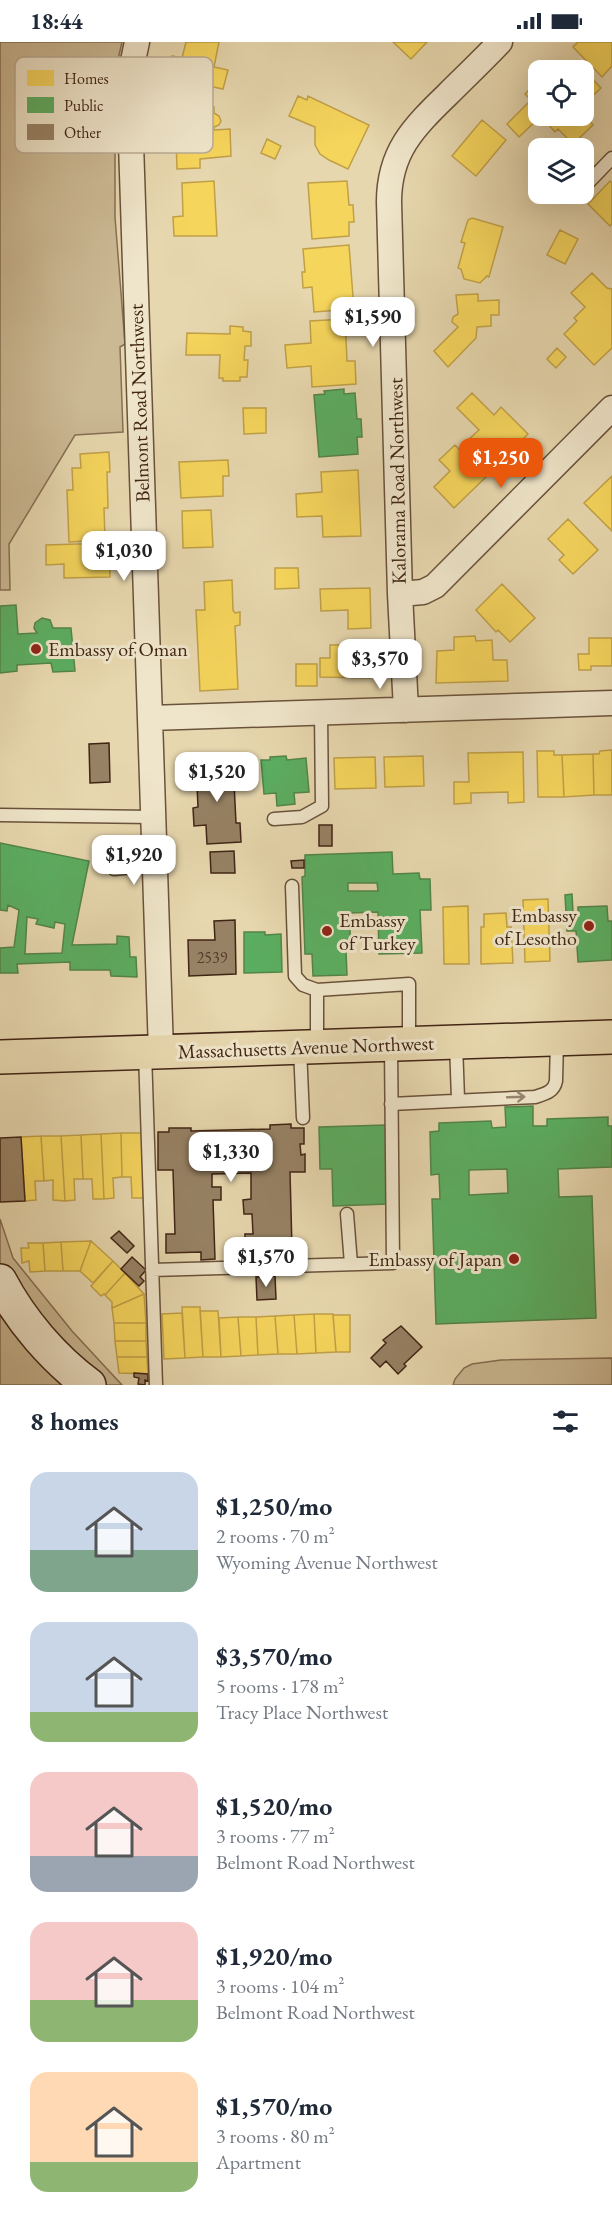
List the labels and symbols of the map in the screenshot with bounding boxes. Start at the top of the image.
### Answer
legend [15,57,213,153]
text: Homes [64,68,109,89]
text: Public [64,95,104,116]
text: Other [64,122,102,143]
pin: $1,590 [324,297,422,348]
street label: Belmont Road Northwest [123,303,155,503]
street label: Kalorama Road Northwest [382,377,412,585]
pin: $1,250 [452,438,550,489]
pin: $1,030 [75,531,173,582]
place label: Embassy of Oman [48,636,188,662]
pin: $3,570 [331,639,429,690]
marker: Embassy of Oman [29,642,43,656]
pin: $1,520 [168,752,266,803]
pin: $1,920 [85,835,183,886]
place label: Embassy of Lesotho [494,902,577,951]
place label: Embassy of Turkey [339,907,416,956]
marker: Embassy of Lesotho [582,919,596,933]
marker: Embassy of Turkey [320,924,334,938]
house number: 2539 [197,947,228,968]
street label: Massachusetts Avenue Northwest [177,1030,435,1064]
one-way arrow [506,1092,526,1103]
pin: $1,330 [182,1132,280,1183]
pin: $1,570 [217,1237,315,1288]
place label: Embassy of Japan [368,1246,502,1272]
marker: Embassy of Japan [507,1252,521,1266]

